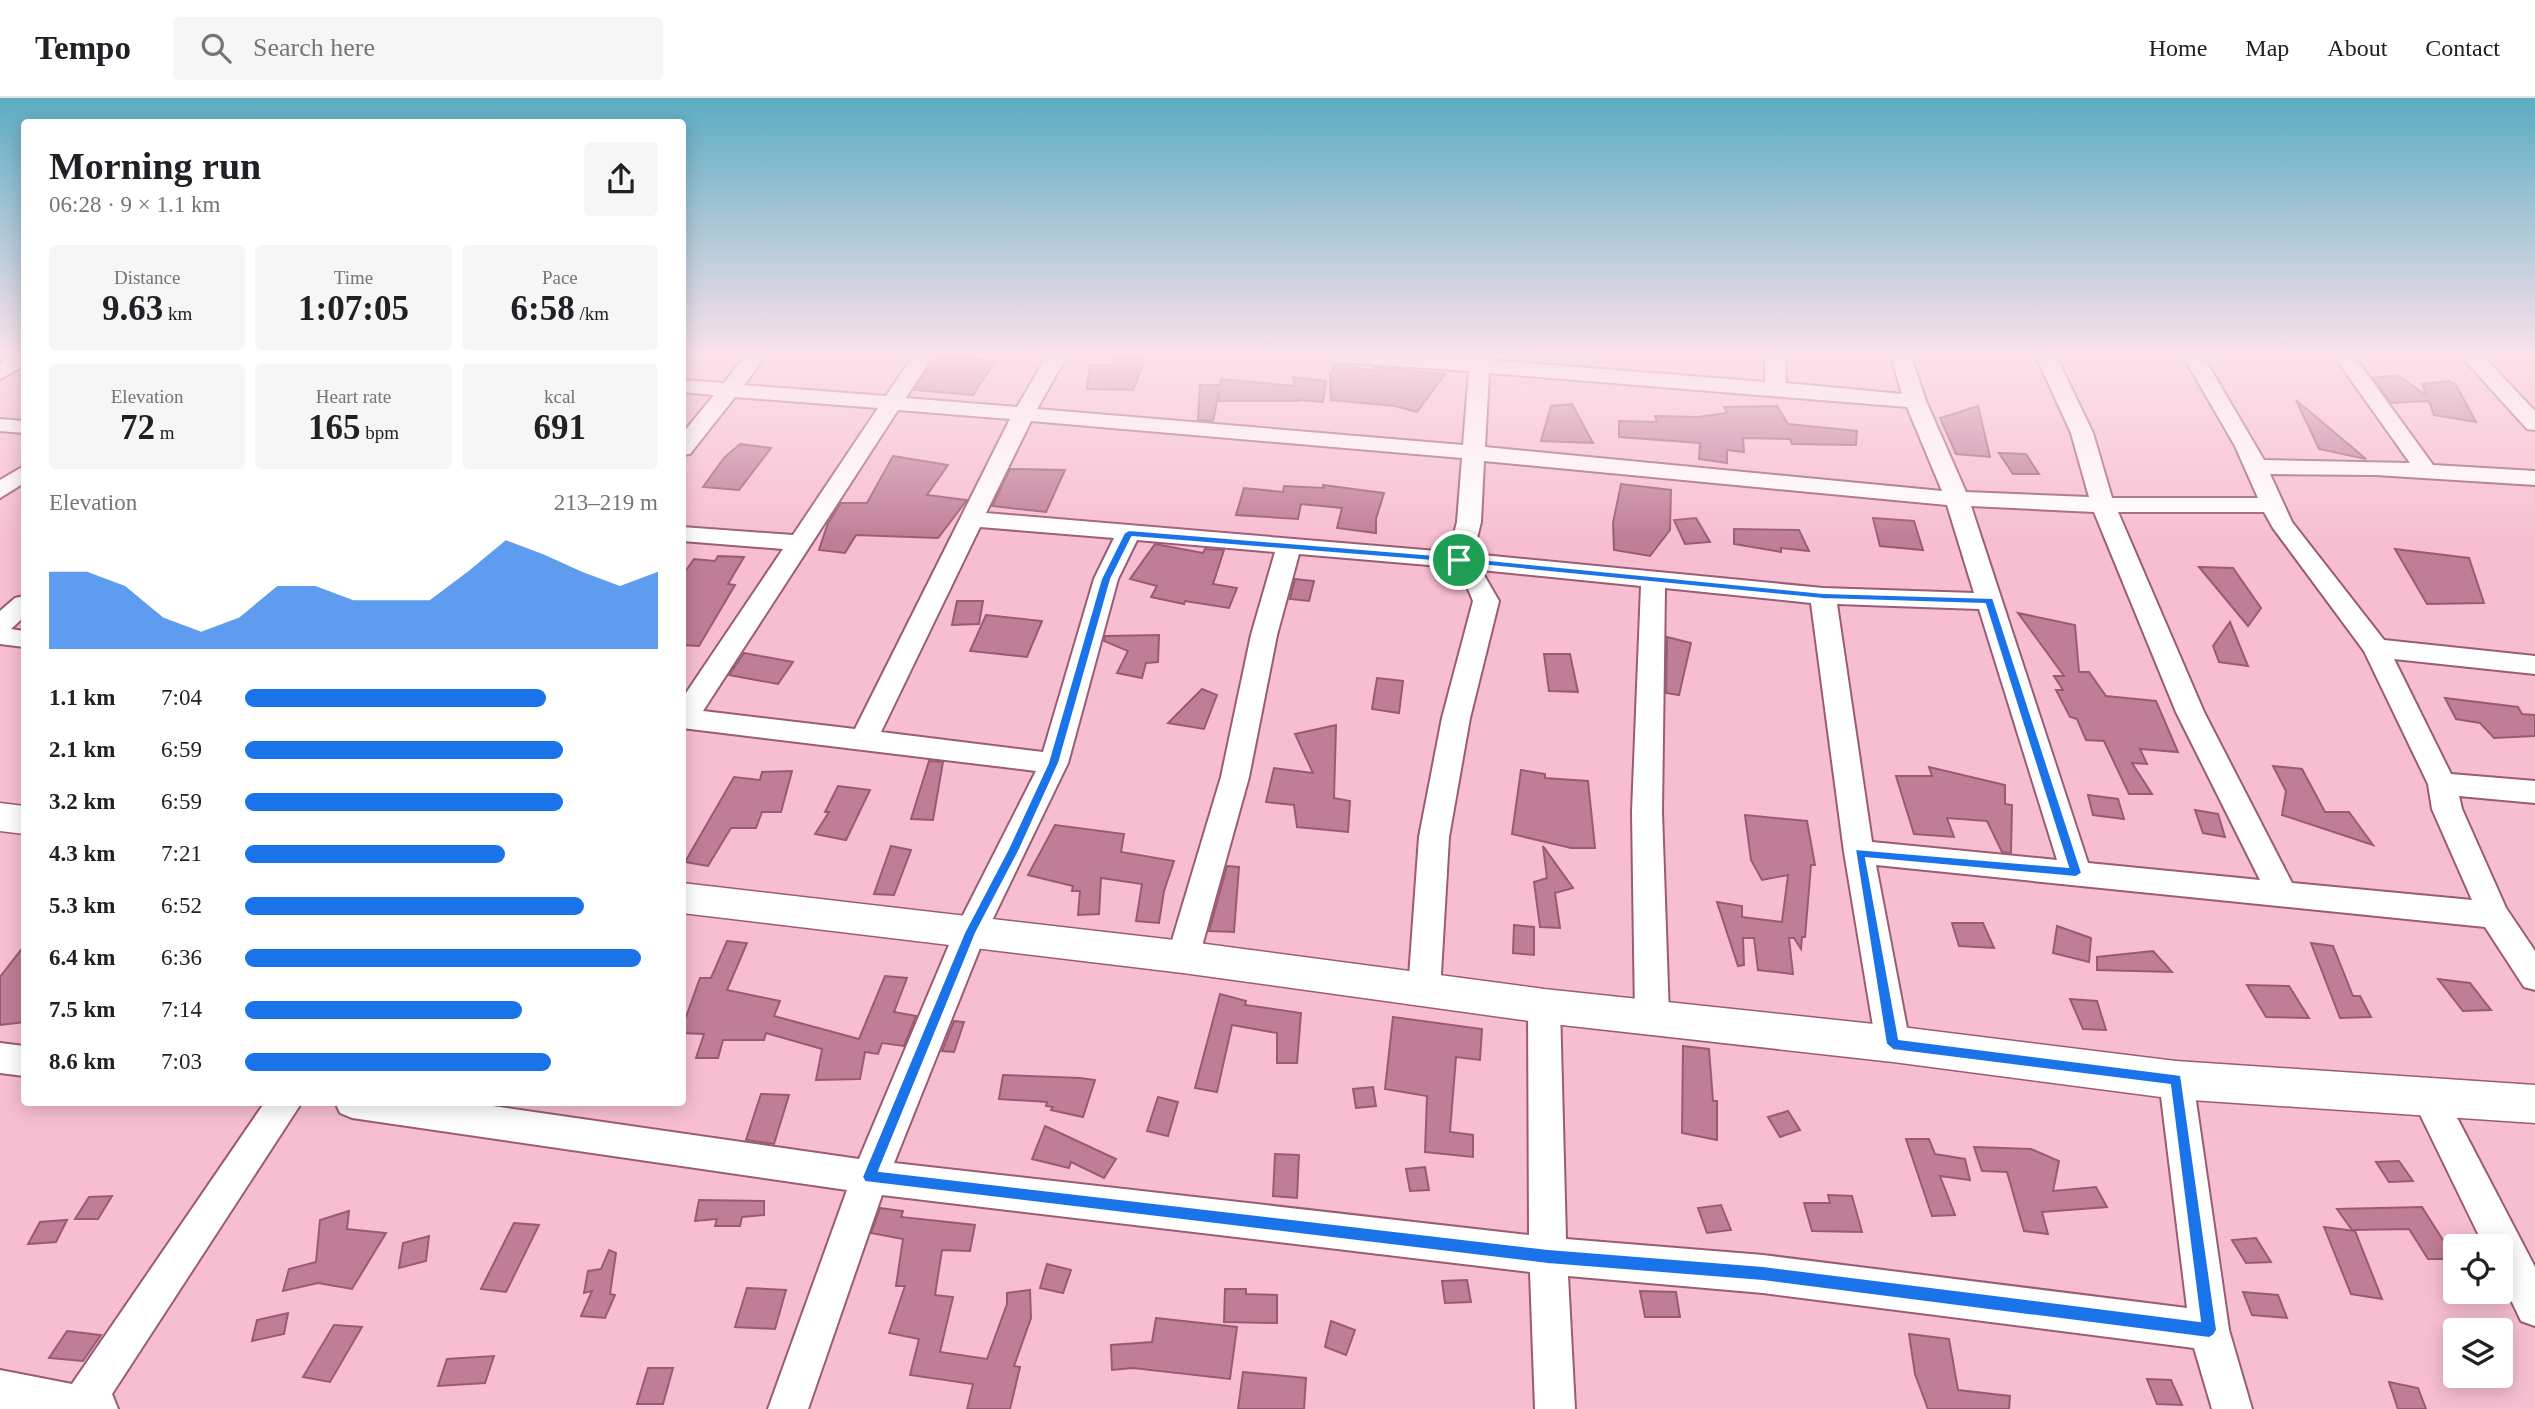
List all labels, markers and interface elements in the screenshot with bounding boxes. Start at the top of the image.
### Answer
search box [173,17,663,80]
icon: search [197,29,235,67]
text: Tempo [35,30,131,66]
text: Search here [253,33,375,62]
text: Home [2149,35,2207,61]
text: Map [2245,35,2289,61]
text: About [2327,35,2387,61]
text: Contact [2425,35,2500,61]
button: share [584,142,658,216]
text: Morning run [49,145,261,187]
text: 06:28 · 9 × 1.1 km [49,192,220,217]
text: Distance [114,267,180,288]
text: Time [334,267,373,288]
text: Pace [542,267,578,288]
text: 9.63 [102,289,163,328]
text: 1:07:05 [298,289,409,328]
text: 6:58 [511,289,575,328]
text: km [163,303,192,324]
text: /km [575,303,609,324]
text: Elevation [111,386,184,407]
text: Heart rate [316,386,391,407]
text: kcal [544,386,576,407]
text: 72 [120,408,155,447]
text: 165 [308,408,360,447]
text: 691 [534,408,586,447]
text: m [155,422,174,443]
text: bpm [360,422,399,443]
text: Elevation [49,490,137,515]
text: 213–219 m [554,490,658,515]
pin [1429,530,1489,590]
icon: arrive [1440,541,1478,579]
text: 1.1 km [49,685,115,710]
text: 7:04 [161,685,202,710]
text: 2.1 km [49,737,115,762]
text: 6:59 [161,737,202,762]
text: 3.2 km [49,789,115,814]
text: 6:59 [161,789,202,814]
text: 4.3 km [49,841,115,866]
text: 7:21 [161,841,202,866]
text: 5.3 km [49,893,115,918]
text: 6:52 [161,893,202,918]
text: 6.4 km [49,945,115,970]
text: 6:36 [161,945,202,970]
text: 7.5 km [49,997,115,1022]
text: 7:14 [161,997,202,1022]
text: 8.6 km [49,1049,115,1074]
text: 7:03 [161,1049,202,1074]
map controls [2443,1234,2513,1388]
button: locate [2443,1234,2513,1304]
button: layers [2443,1318,2513,1388]

